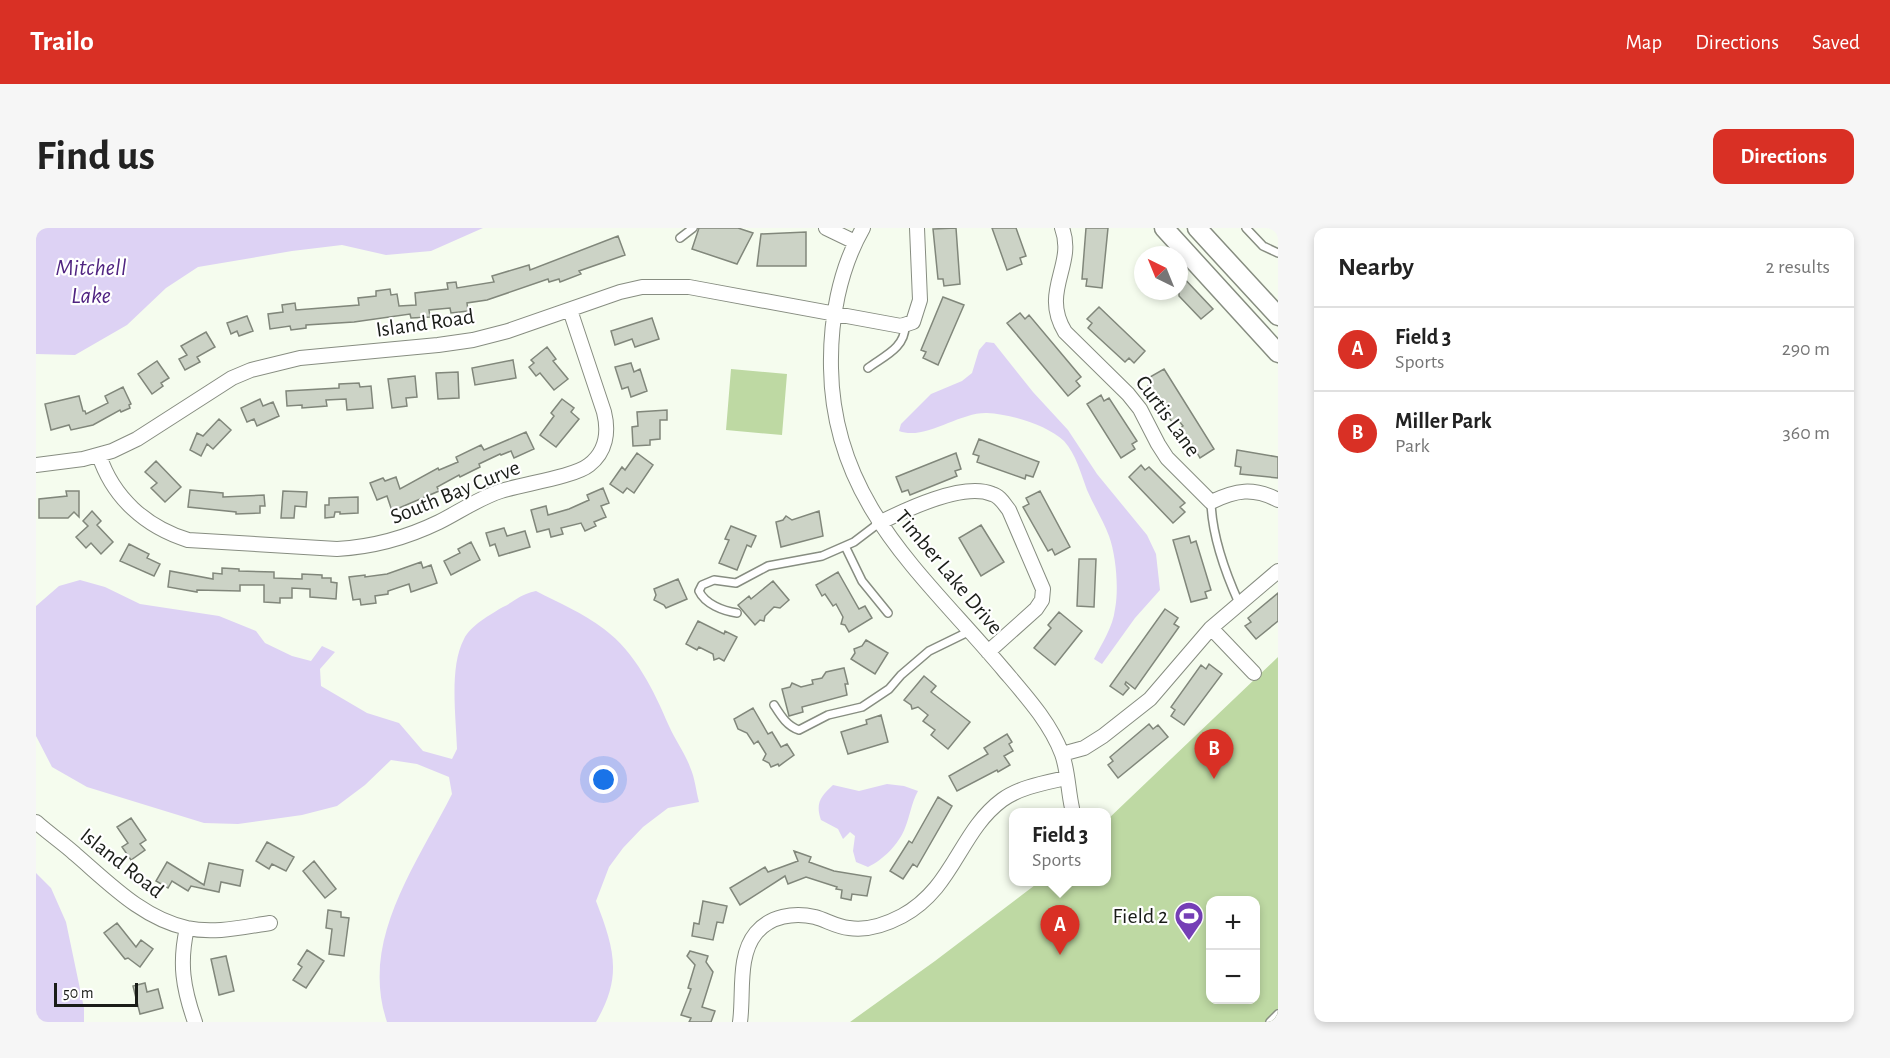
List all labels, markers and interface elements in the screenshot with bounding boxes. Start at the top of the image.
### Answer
text: Trailo [30,28,94,56]
text: Map [1626,32,1662,53]
text: Directions [1695,32,1779,53]
text: Saved [1812,32,1860,53]
button: Directions [1713,129,1854,184]
text: Find us [36,135,155,177]
north arrow [1134,246,1188,300]
text: Nearby [1338,254,1414,280]
water label: Mitchell Lake [55,256,127,308]
text: 2 results [1766,257,1830,277]
street label: Island Road [374,305,476,341]
text: Field 3 [1395,326,1451,348]
text: A [1352,339,1364,359]
text: 290 m [1782,339,1830,359]
text: Sports [1395,352,1444,372]
street label: Curtis Lane [1131,372,1205,460]
text: Miller Park [1395,410,1492,432]
text: B [1352,423,1363,443]
text: 360 m [1783,423,1830,443]
text: Park [1395,436,1430,456]
street label: South Bay Curve [387,456,523,528]
street label: Timber Lake Drive [891,506,1007,638]
pin: B [1194,730,1234,779]
your location [589,765,618,794]
popup [1009,808,1111,886]
street label: Island Road [76,824,168,902]
text: Field 3 [1032,824,1088,846]
text: Sports [1032,850,1081,870]
map controls [1206,896,1260,1004]
button: + [1206,896,1260,950]
sports icon: Field 2 [1173,900,1205,942]
place label: Field 2 [1113,905,1168,927]
pin: A [1040,906,1080,955]
button: − [1206,950,1260,1004]
scale bar [54,980,138,1008]
text: 50 m [63,985,94,1001]

